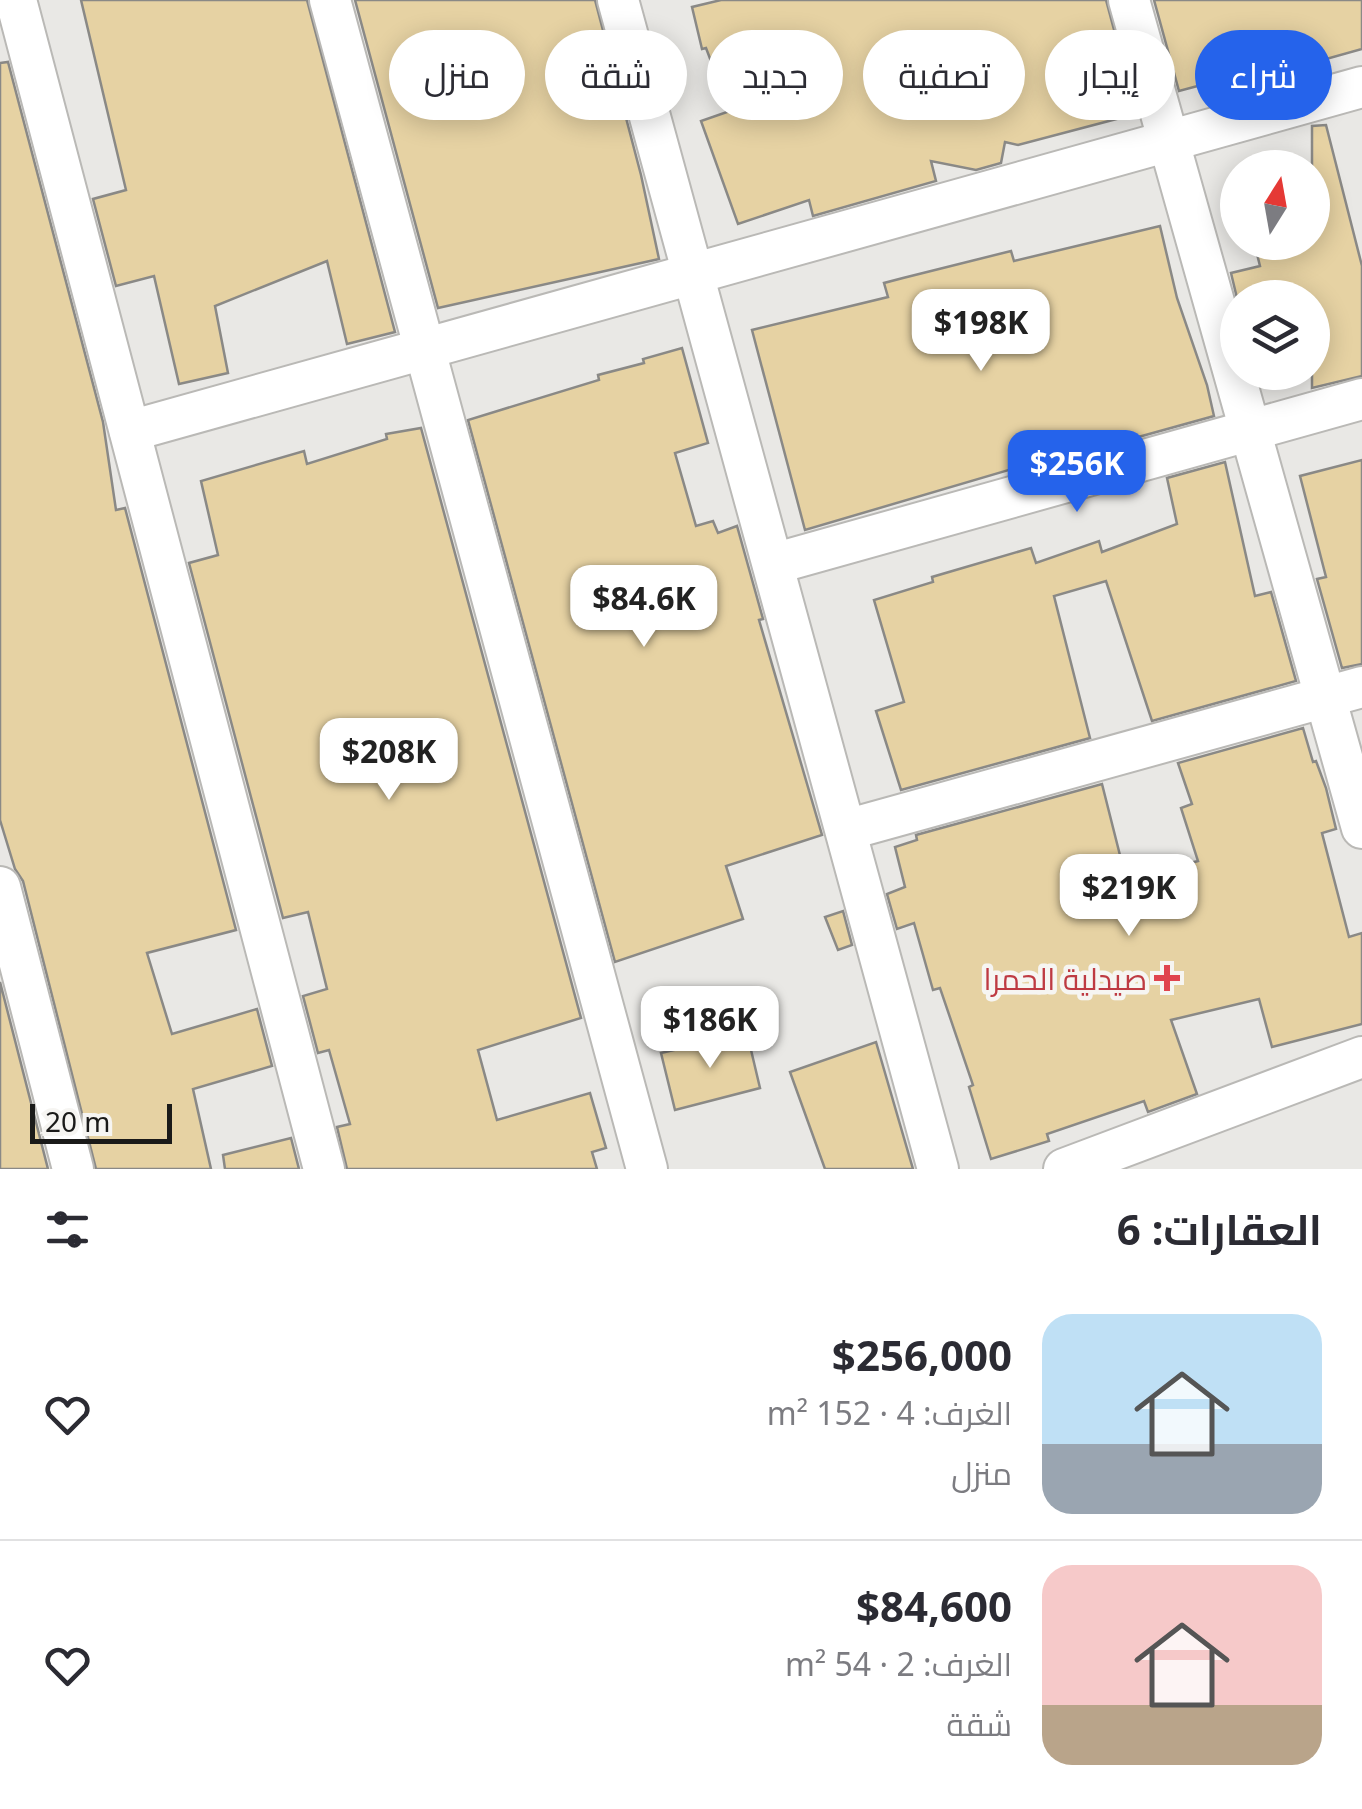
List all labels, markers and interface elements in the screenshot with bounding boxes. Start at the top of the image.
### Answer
chip: منزل [389,30,525,120]
chip: شقة [545,30,687,120]
chip: جديد [707,30,843,120]
chip: تصفية [863,30,1025,120]
chip: إيجار [1045,30,1175,120]
chip: شراء [1195,30,1332,120]
north arrow [1220,150,1330,260]
map controls [1220,150,1330,390]
button: layers [1220,280,1330,390]
pin: $198K [911,289,1051,374]
text: $198K [934,300,1028,343]
pin: $256K [1007,430,1147,515]
text: $256K [1030,441,1124,484]
pin: $84.6K [563,565,725,650]
text: $84.6K [592,576,696,619]
pin: $208K [319,718,459,803]
text: $208K [342,729,436,772]
pin: $219K [1059,854,1199,939]
text: $219K [1082,865,1176,908]
place label: صيدلية الحمرا [984,958,1147,999]
marker: صيدلية الحمرا [1156,967,1178,989]
pin: $186K [640,986,780,1071]
text: $186K [663,997,757,1040]
scale bar [30,1099,172,1144]
text: 20 m [45,1102,111,1140]
text: العقارات: 6 [1117,1200,1322,1257]
icon: filters [40,1202,95,1257]
text: $256,000 [832,1326,1012,1383]
icon: home [1122,1354,1242,1474]
icon: heart [40,1387,95,1442]
text: الغرف: 4 · 152 m² [767,1391,1012,1434]
text: منزل [951,1451,1012,1494]
text: $84,600 [856,1577,1012,1634]
icon: home [1122,1605,1242,1725]
icon: heart [40,1638,95,1693]
text: الغرف: 2 · 54 m² [785,1642,1012,1685]
text: شقة [947,1702,1012,1745]

